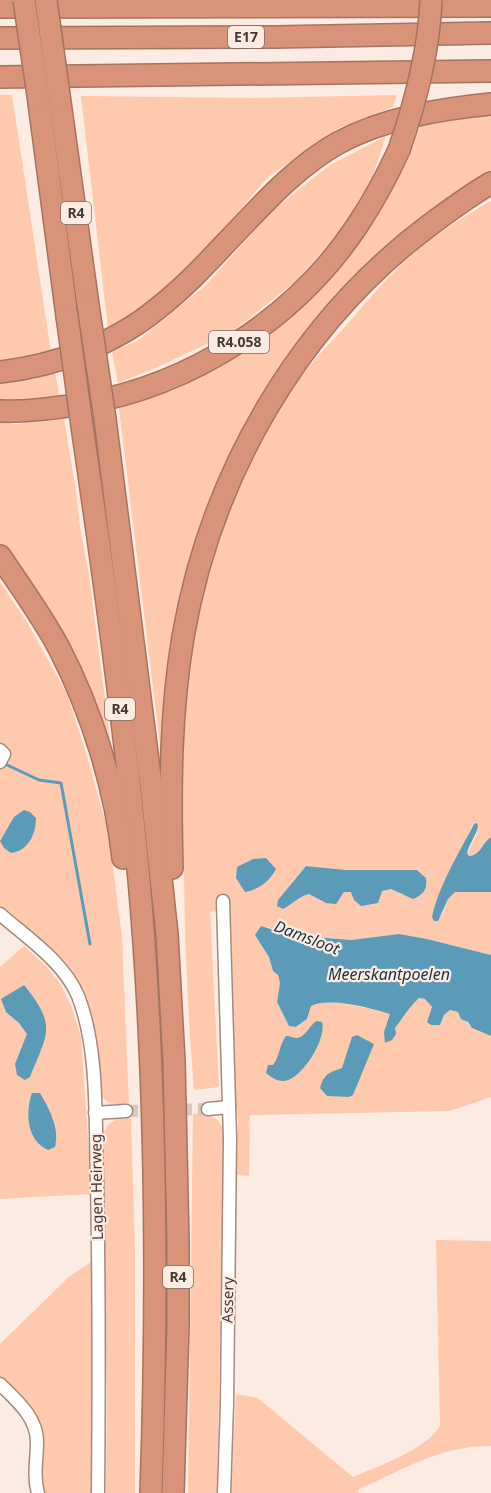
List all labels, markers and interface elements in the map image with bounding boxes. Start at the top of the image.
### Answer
road number: E17 [228,26,264,48]
road number: R4 [61,202,91,224]
road number: R4.058 [209,331,269,353]
road number: R4 [105,698,135,720]
water label: Damsloot [271,915,343,960]
water label: Meerskantpoelen [328,963,450,985]
street label: Lagen Heirweg [85,1134,107,1240]
road number: R4 [163,1266,193,1288]
street label: Assery [217,1276,237,1323]

